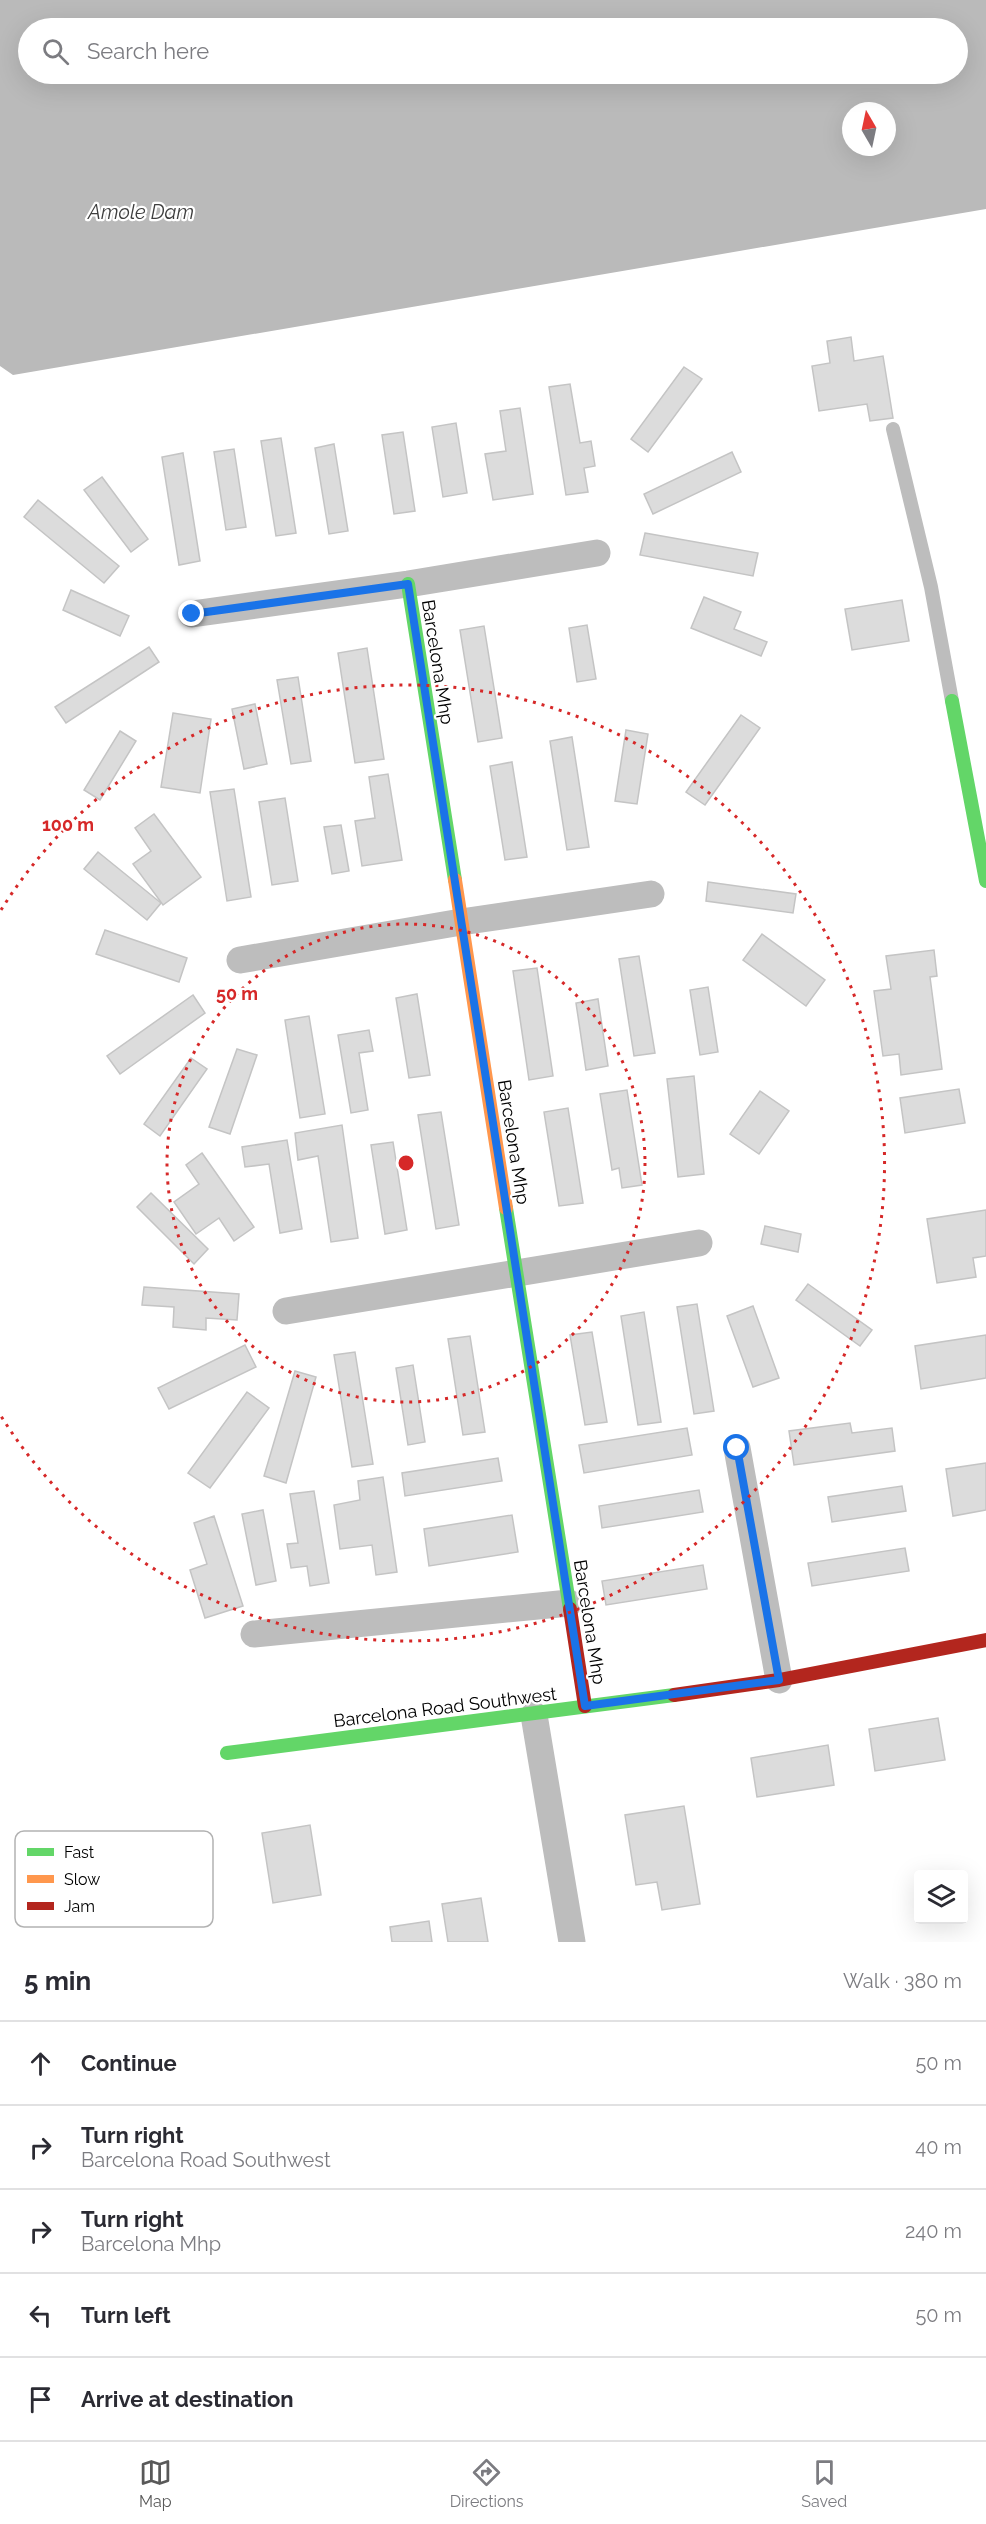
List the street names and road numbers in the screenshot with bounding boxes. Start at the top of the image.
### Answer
street label: Barcelona Mhp [418,598,458,726]
street label: Barcelona Mhp [494,1078,534,1206]
street label: Barcelona Mhp [570,1558,610,1686]
street label: Barcelona Road Southwest [332,1683,558,1731]

